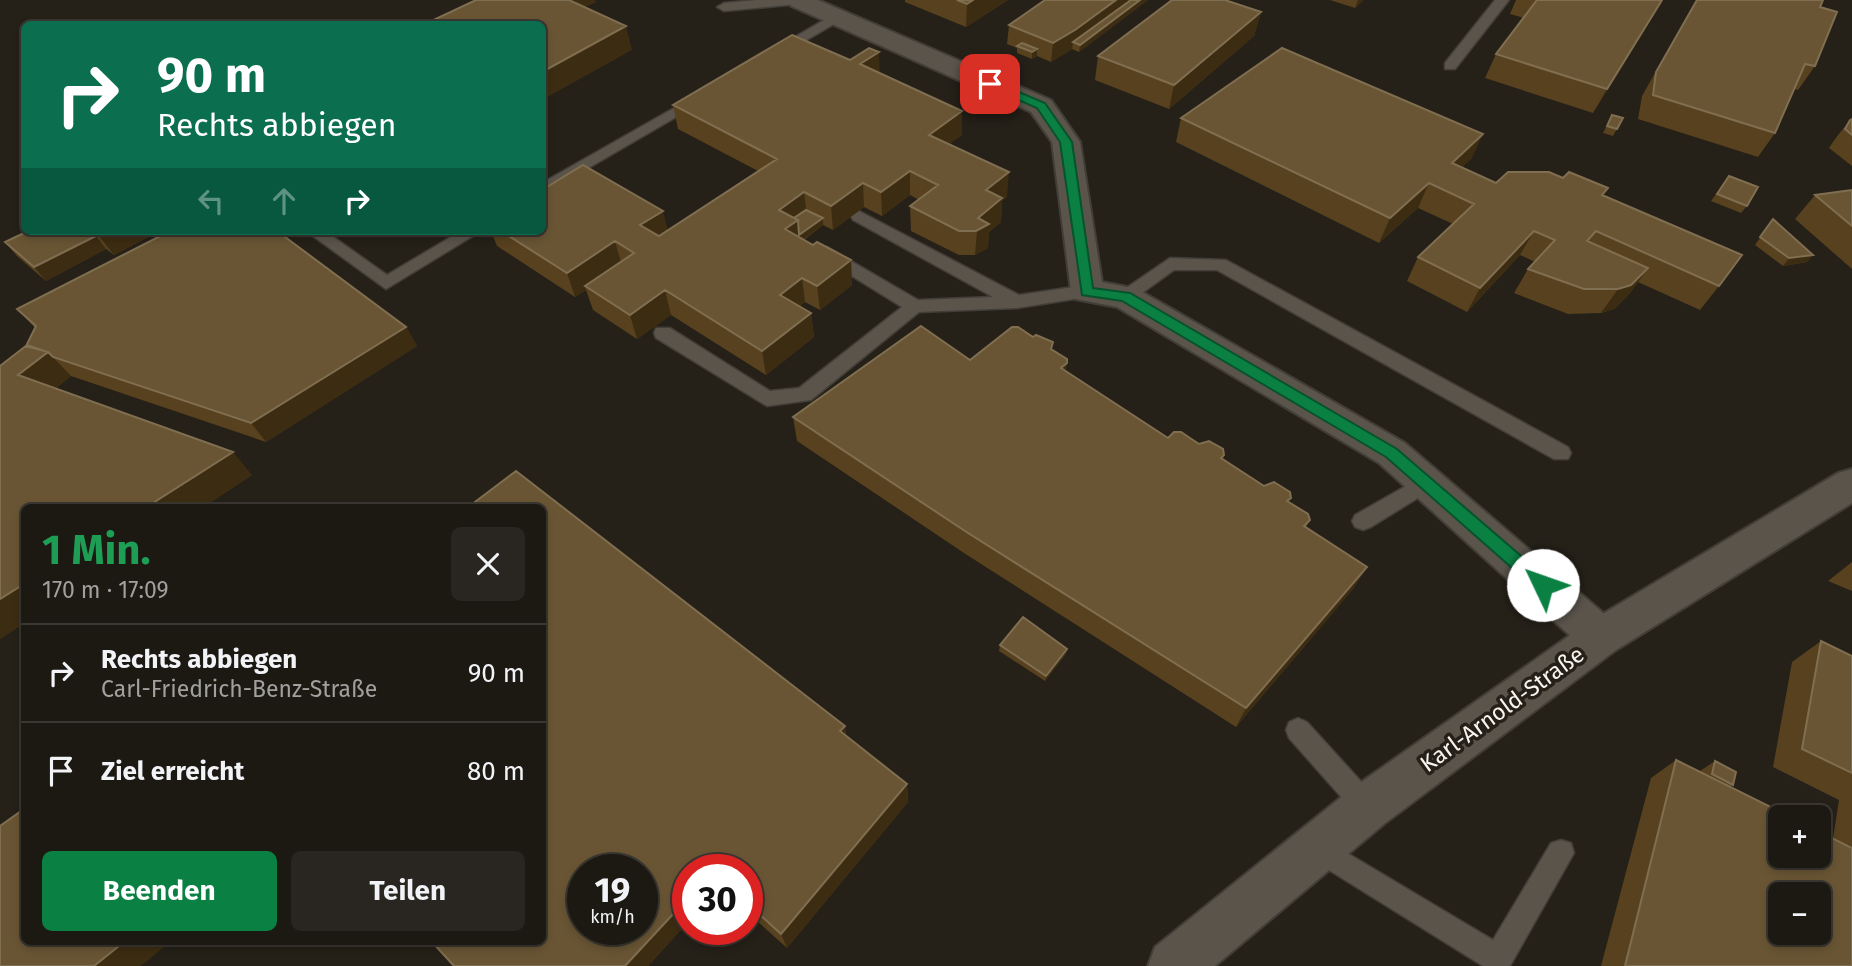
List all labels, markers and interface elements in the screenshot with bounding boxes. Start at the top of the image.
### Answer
text: 90 m [157,46,266,105]
icon: right [42,49,133,140]
pin [960,54,1020,114]
icon: arrive [971,65,1009,103]
text: Rechts abbiegen [157,106,397,144]
icon: left [192,182,230,220]
icon: ahead [265,182,303,220]
icon: right [338,182,376,220]
text: 1 Min. [42,525,151,575]
button: close [451,527,525,601]
position arrow [1506,548,1580,622]
text: 170 m · 17:09 [42,576,169,604]
street label: Karl-Arnold-Straße [1415,640,1589,778]
text: Rechts abbiegen [101,644,297,675]
icon: right [42,654,80,692]
text: 90 m [468,658,525,689]
text: Carl-Friedrich-Benz-Straße [101,675,377,703]
icon: arrive [42,752,80,790]
text: Ziel erreicht [101,756,244,787]
text: 80 m [467,756,525,787]
map controls [1768,805,1831,945]
button: + [1768,805,1831,868]
button: Beenden [42,851,277,931]
button: Teilen [291,851,525,931]
speed limit sign: 30 [672,854,763,945]
text: 19 [595,869,630,911]
button: − [1768,882,1831,945]
text: km/h [590,906,635,928]

